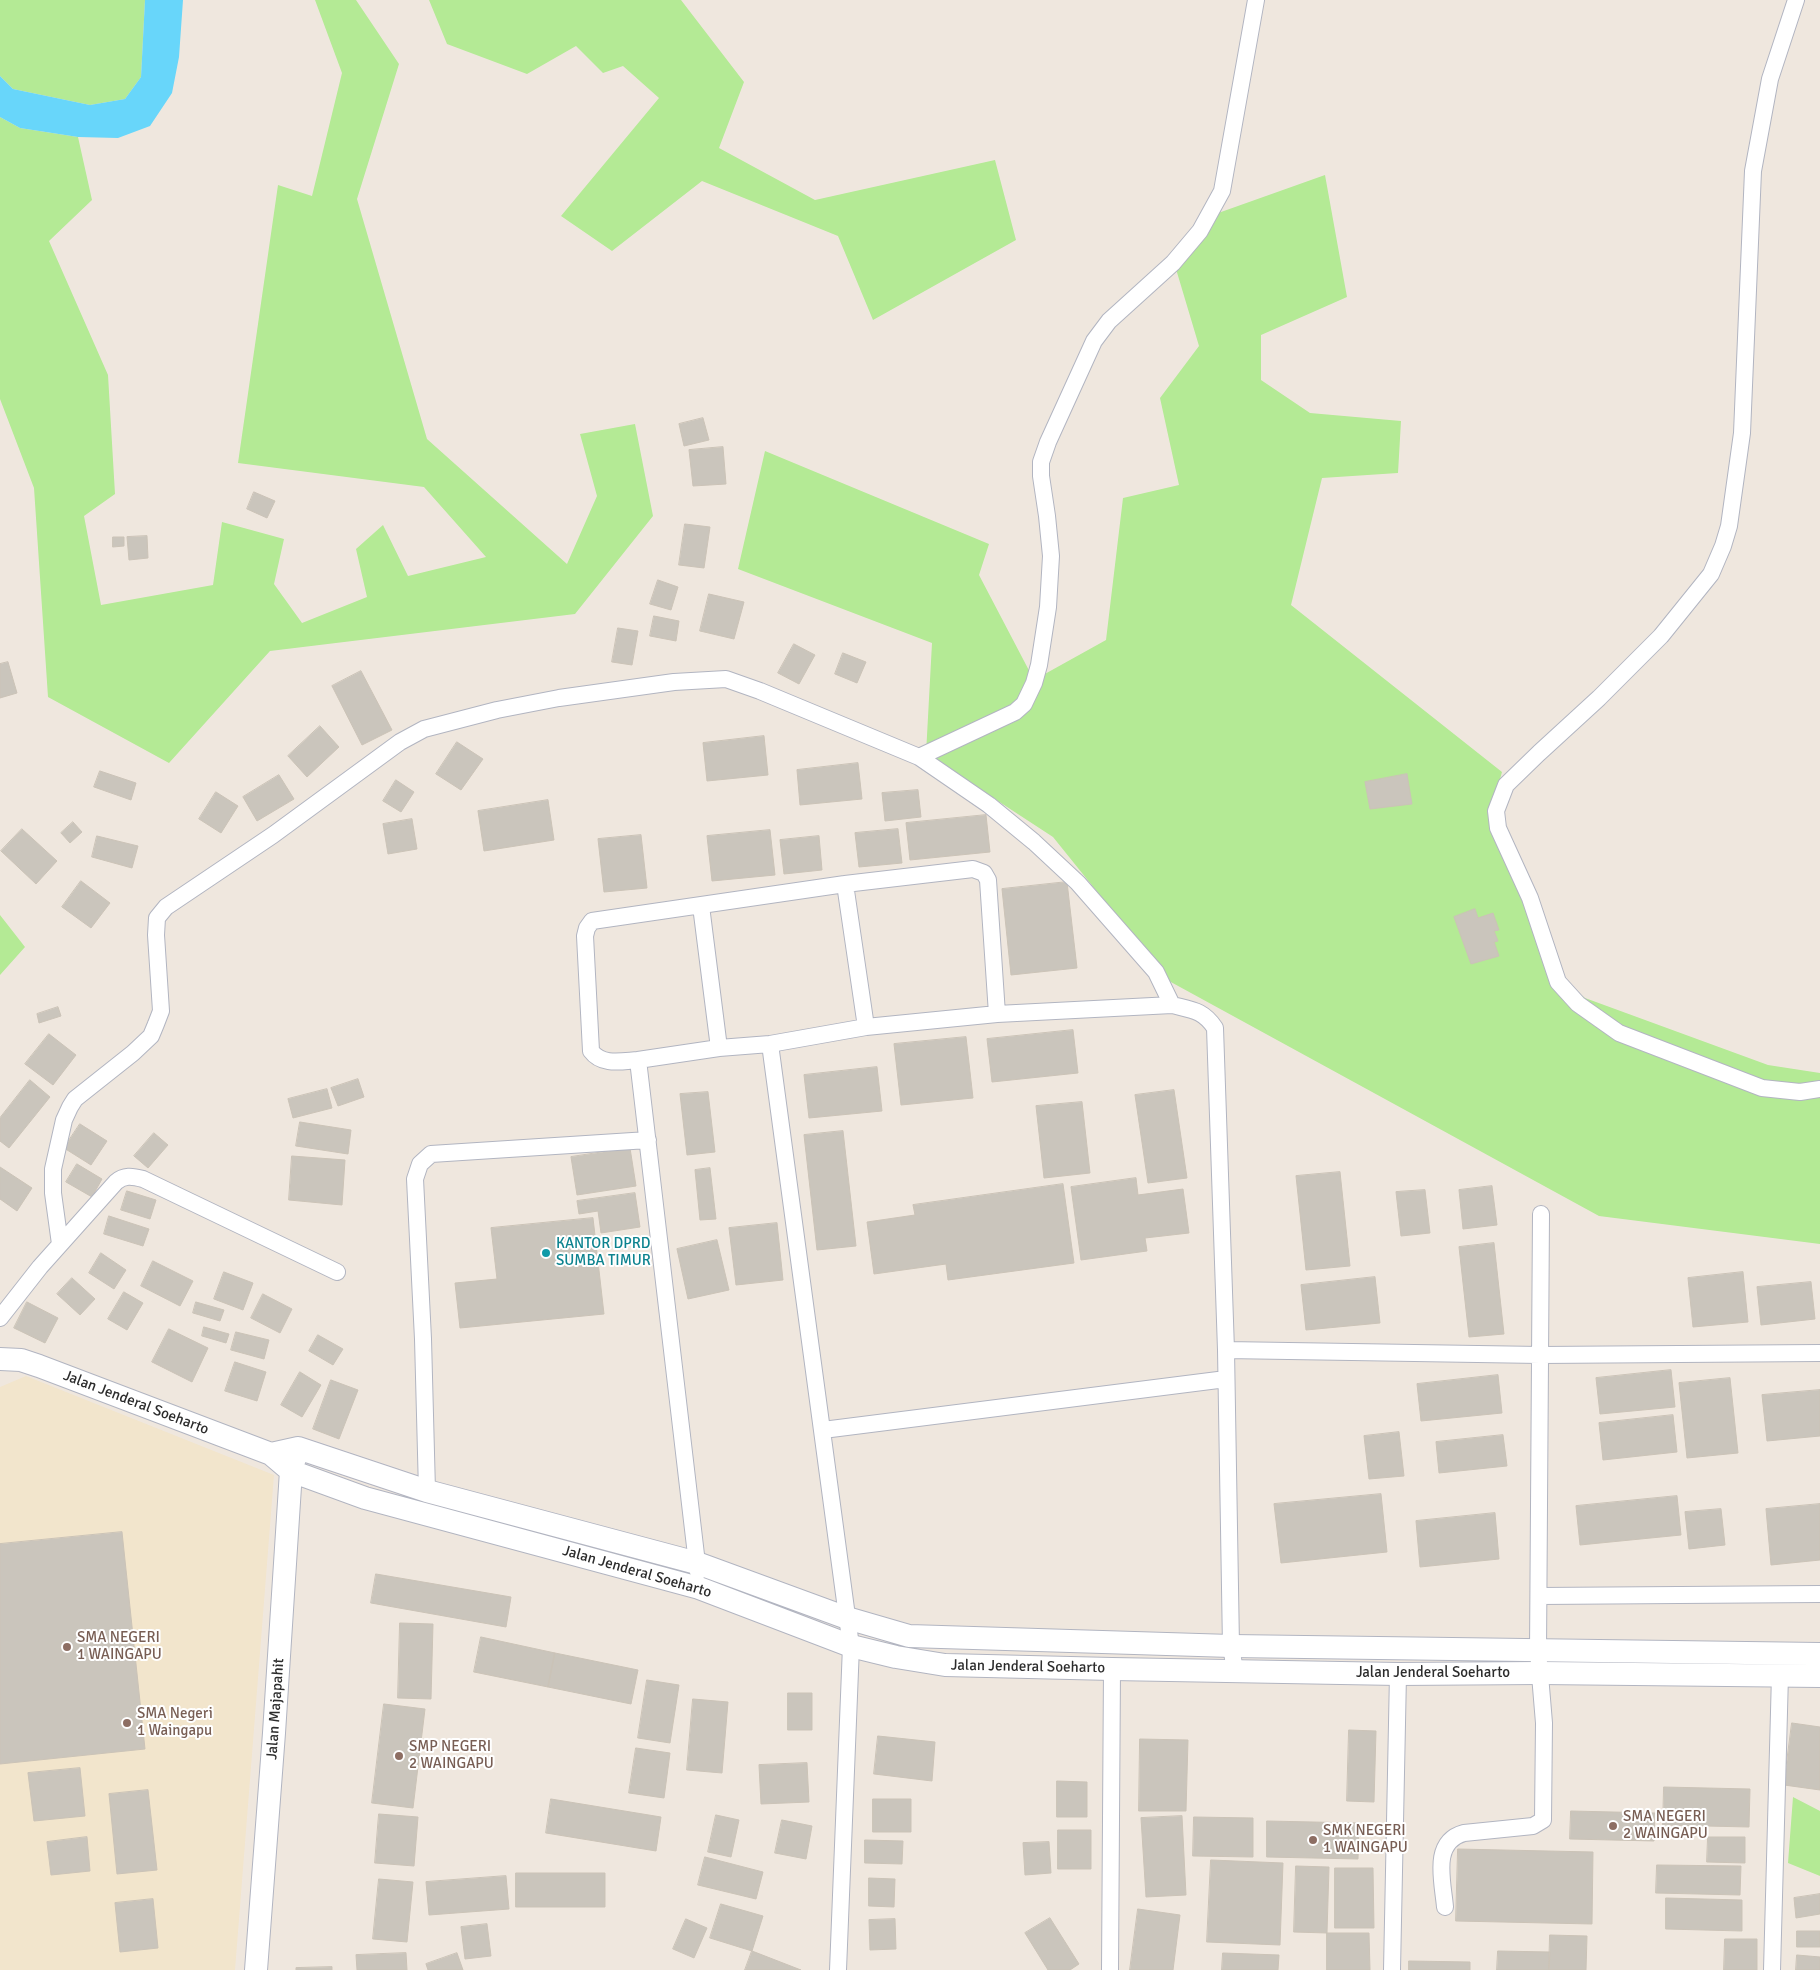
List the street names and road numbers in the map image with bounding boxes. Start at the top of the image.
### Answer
street label: Jalan Jenderal Soeharto [61,1367,211,1439]
street label: Jalan Jenderal Soeharto [560,1542,714,1602]
street label: Jalan Jenderal Soeharto [951,1657,1105,1677]
street label: Jalan Majapahit [263,1658,289,1760]
street label: Jalan Jenderal Soeharto [1356,1664,1510,1682]

